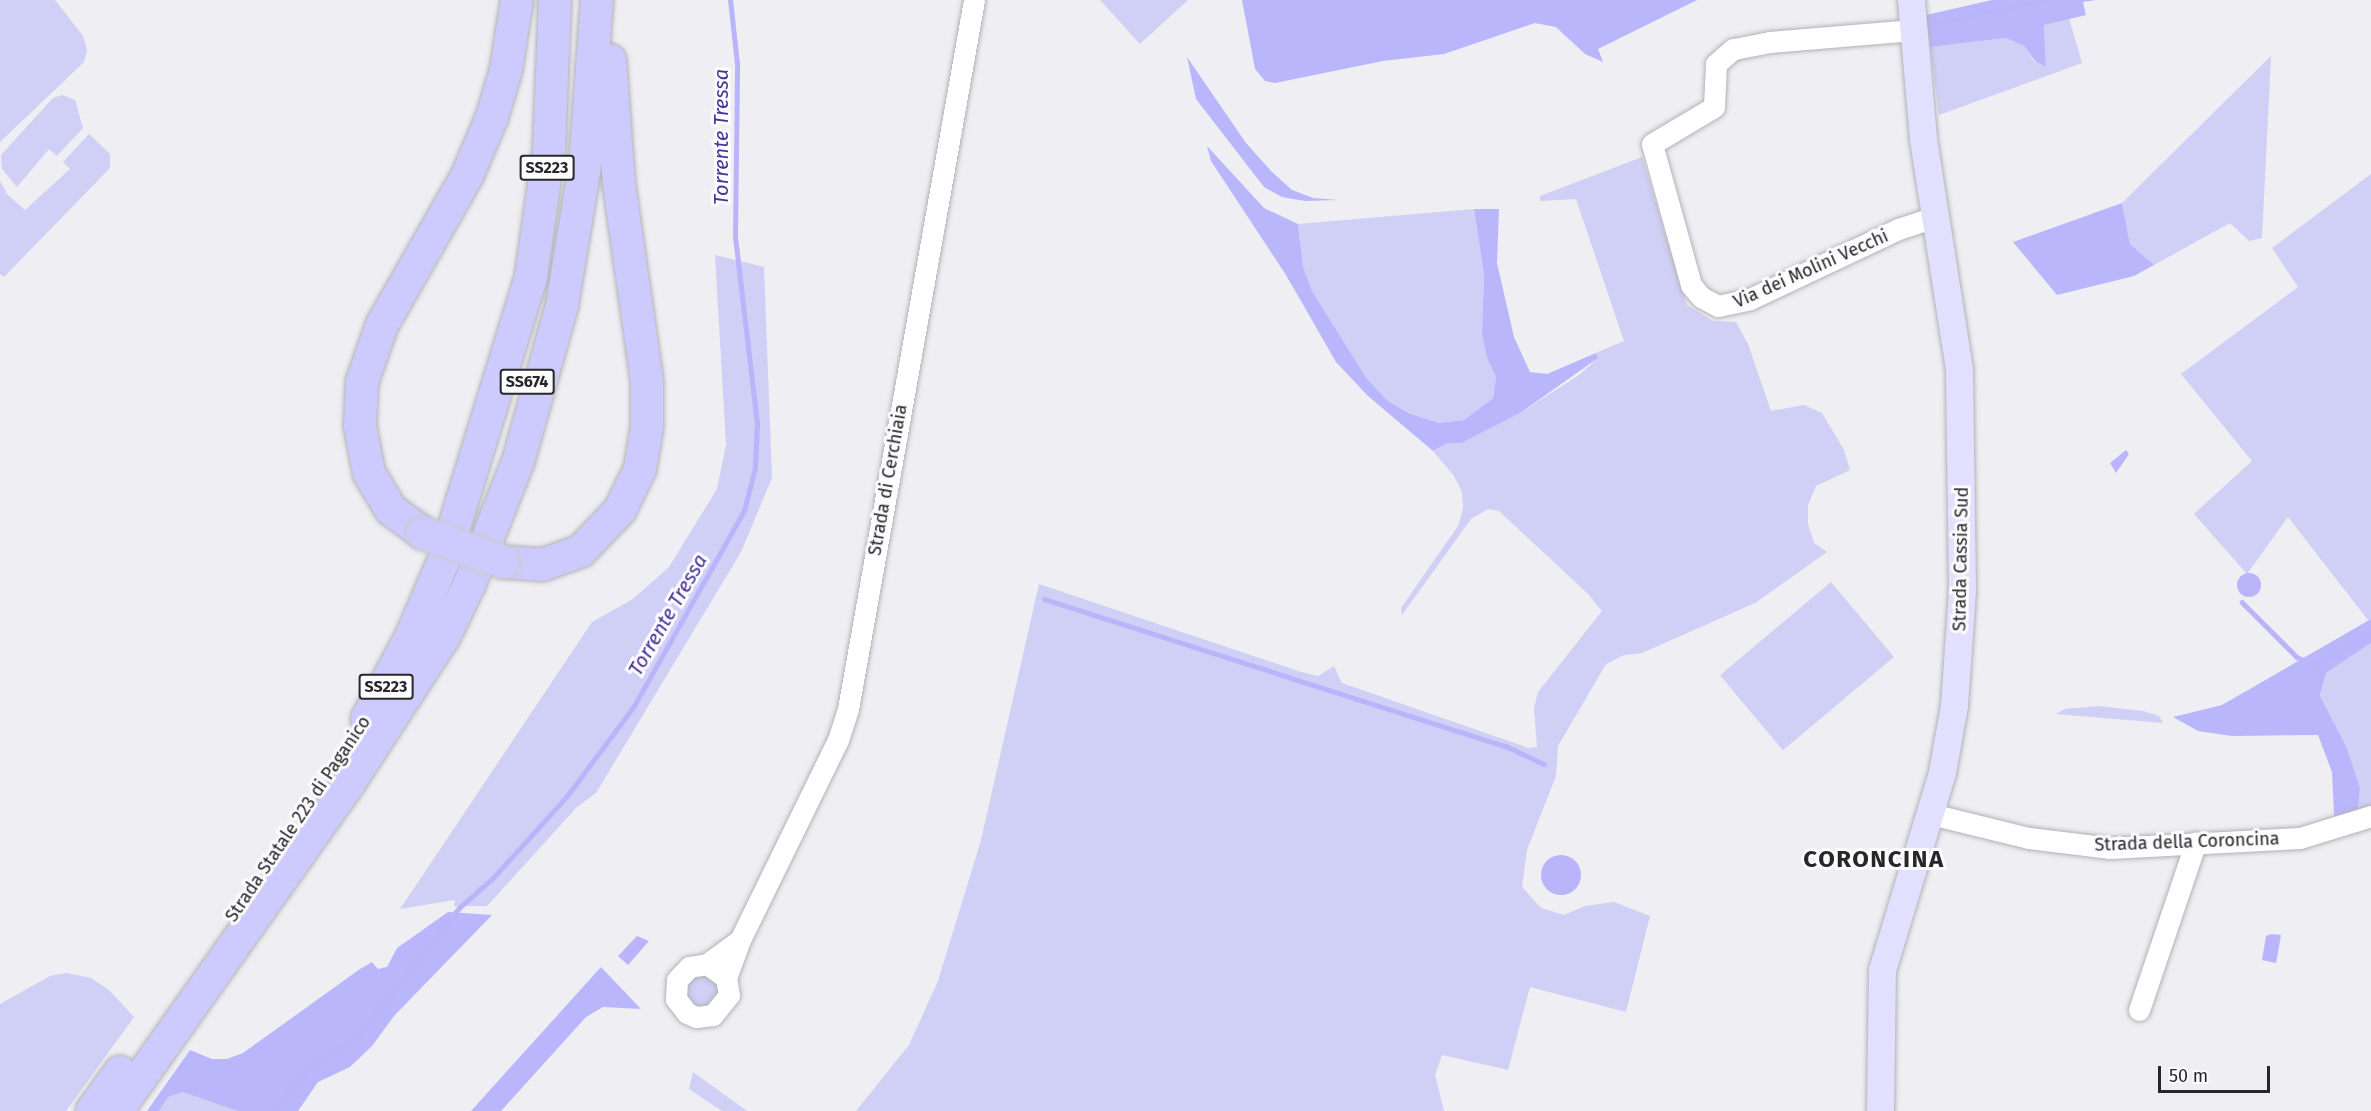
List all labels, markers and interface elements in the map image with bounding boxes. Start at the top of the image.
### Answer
water label: Torrente Tressa [709,69,733,205]
road number: SS223 [518,155,576,181]
street label: Via dei Molini Vecchi [1730,225,1892,313]
road number: SS674 [498,369,556,395]
street label: Strada di Cerchiaia [864,403,912,557]
street label: Strada Cassia Sud [1949,487,1973,631]
water label: Torrente Tressa [624,550,712,680]
road number: SS223 [358,674,414,700]
street label: Strada Statale 223 di Paganico [221,712,375,926]
street label: Strada della Coroncina [2094,828,2280,856]
district label: CORONCINA [1803,846,1945,874]
scale bar [2161,1054,2274,1092]
text: 50 m [2169,1065,2208,1087]

